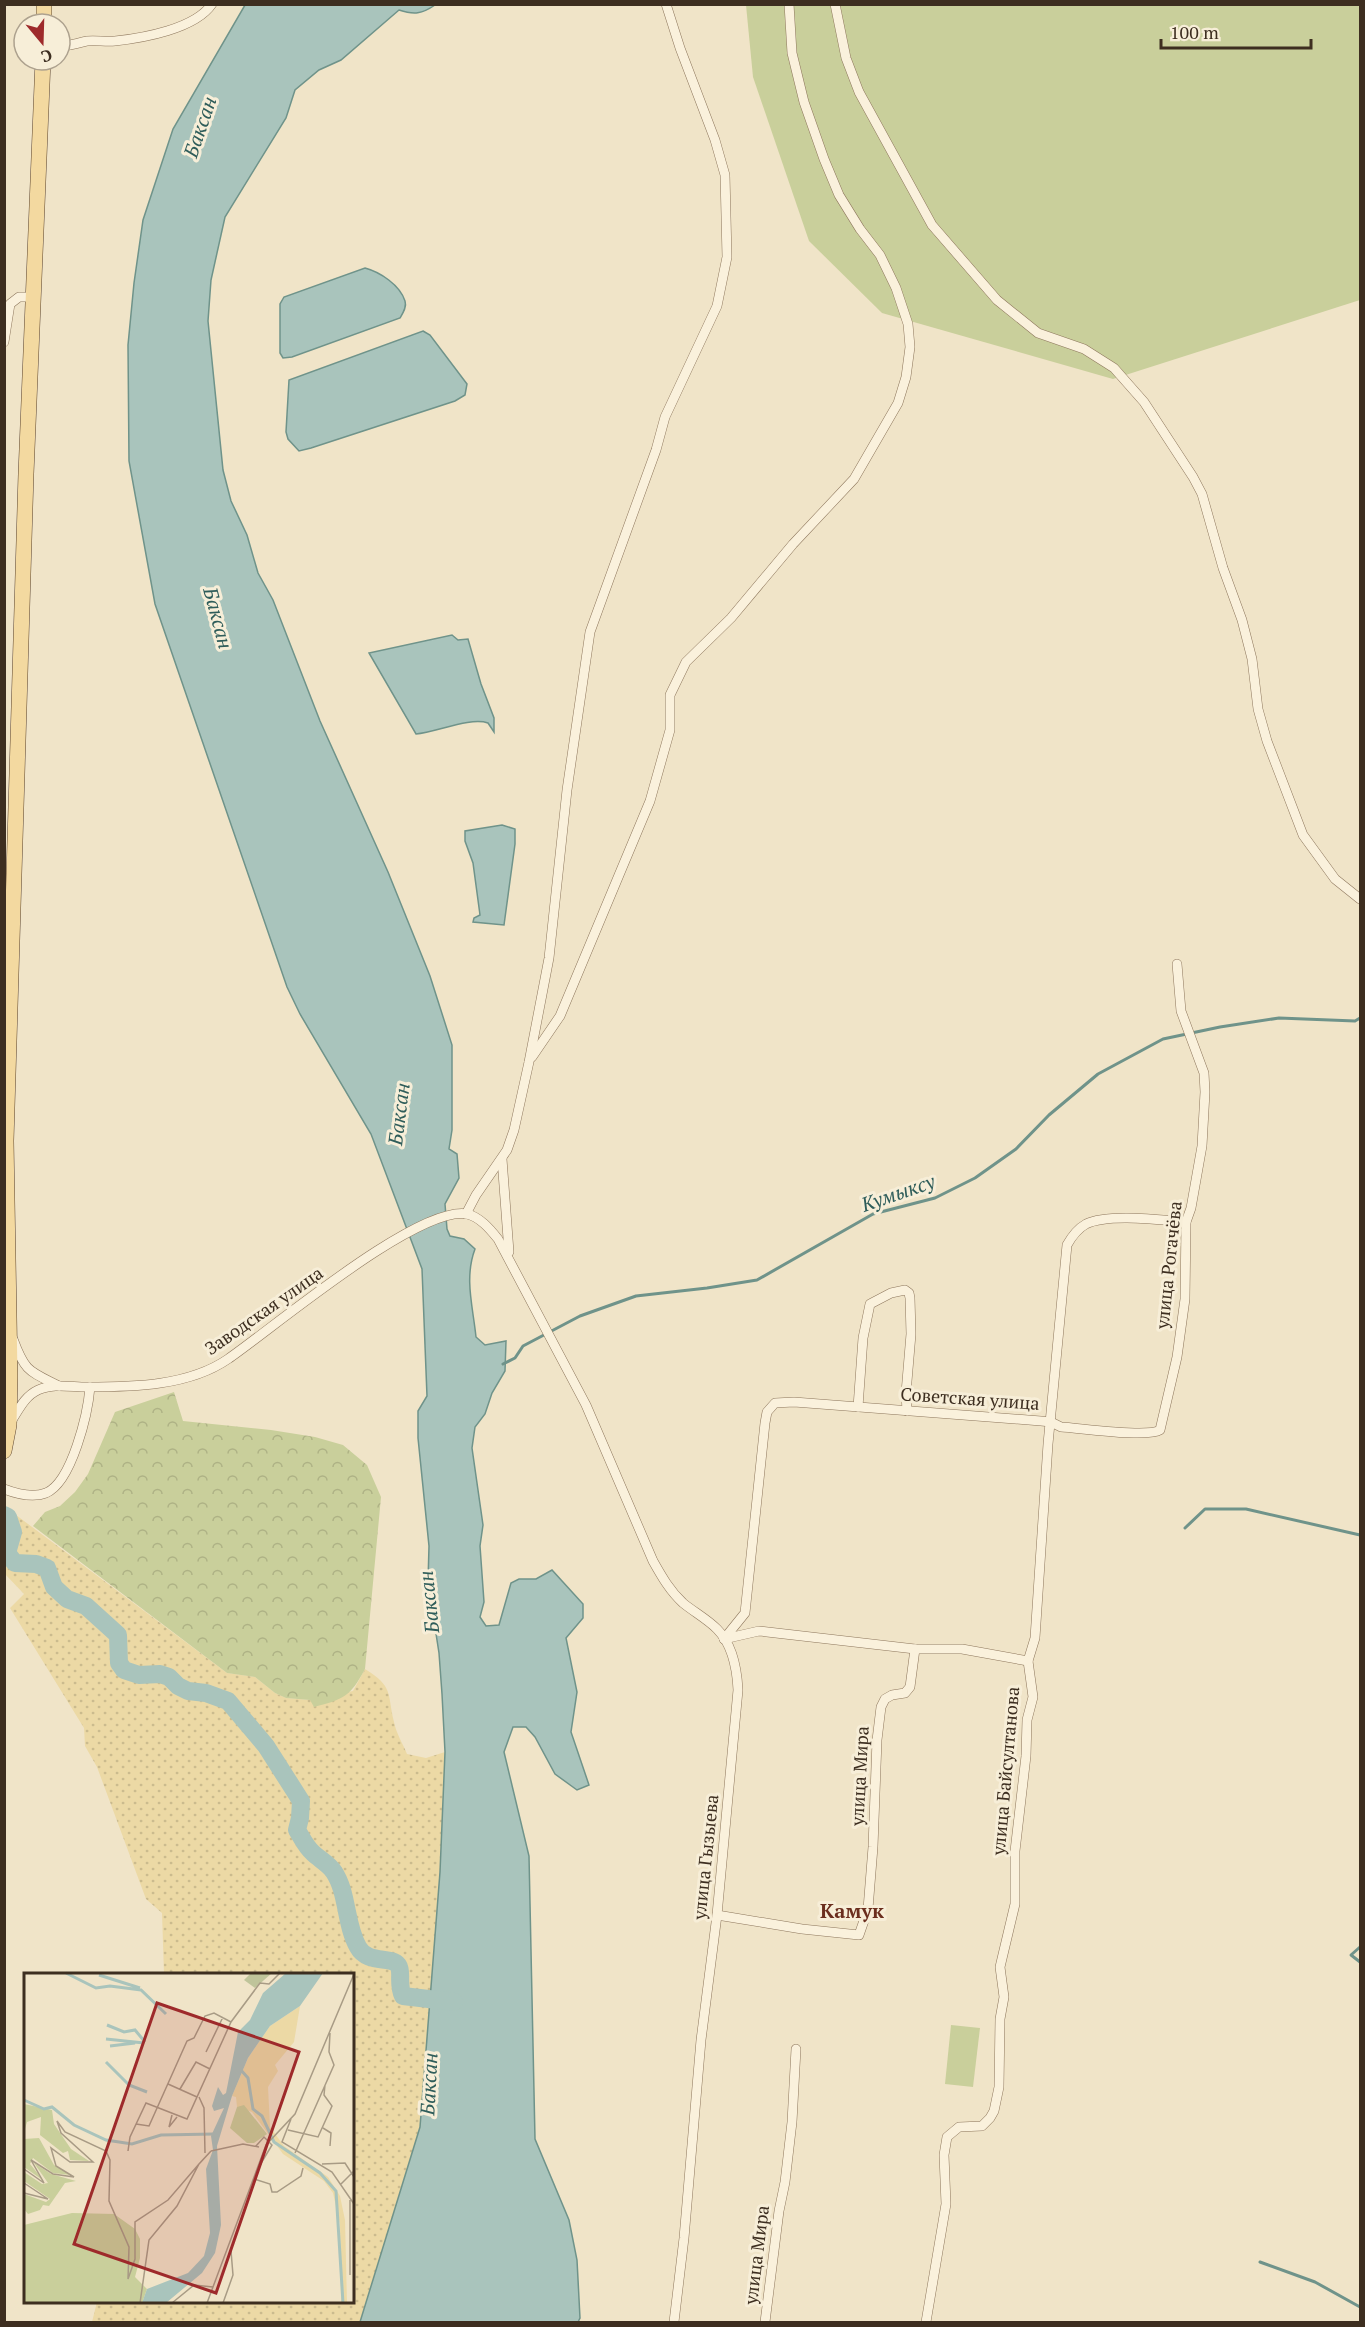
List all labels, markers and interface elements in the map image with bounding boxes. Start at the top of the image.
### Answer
north arrow [12,12,72,72]
scale bar [1161,12,1311,50]
text: 100 m [1170,20,1219,44]
text: С [38,44,55,68]
water label: Баксан [176,93,223,162]
water label: Баксан [197,583,240,652]
water label: Баксан [381,1081,416,1148]
water label: Кумыксу [857,1167,939,1218]
street label: улица Рогачёва [1149,1200,1187,1331]
street label: Заводская улица [200,1260,327,1360]
street label: Советская улица [900,1381,1040,1415]
water label: Баксан [412,1569,445,1636]
street label: улица Байсултанова [986,1686,1024,1857]
street label: улица Мира [844,1725,874,1827]
street label: улица Гызыева [686,1793,724,1922]
district label: Камук [820,1897,884,1924]
inset map [24,1973,354,2303]
water label: Баксан [413,2052,444,2117]
street label: улица Мира [738,2204,774,2307]

